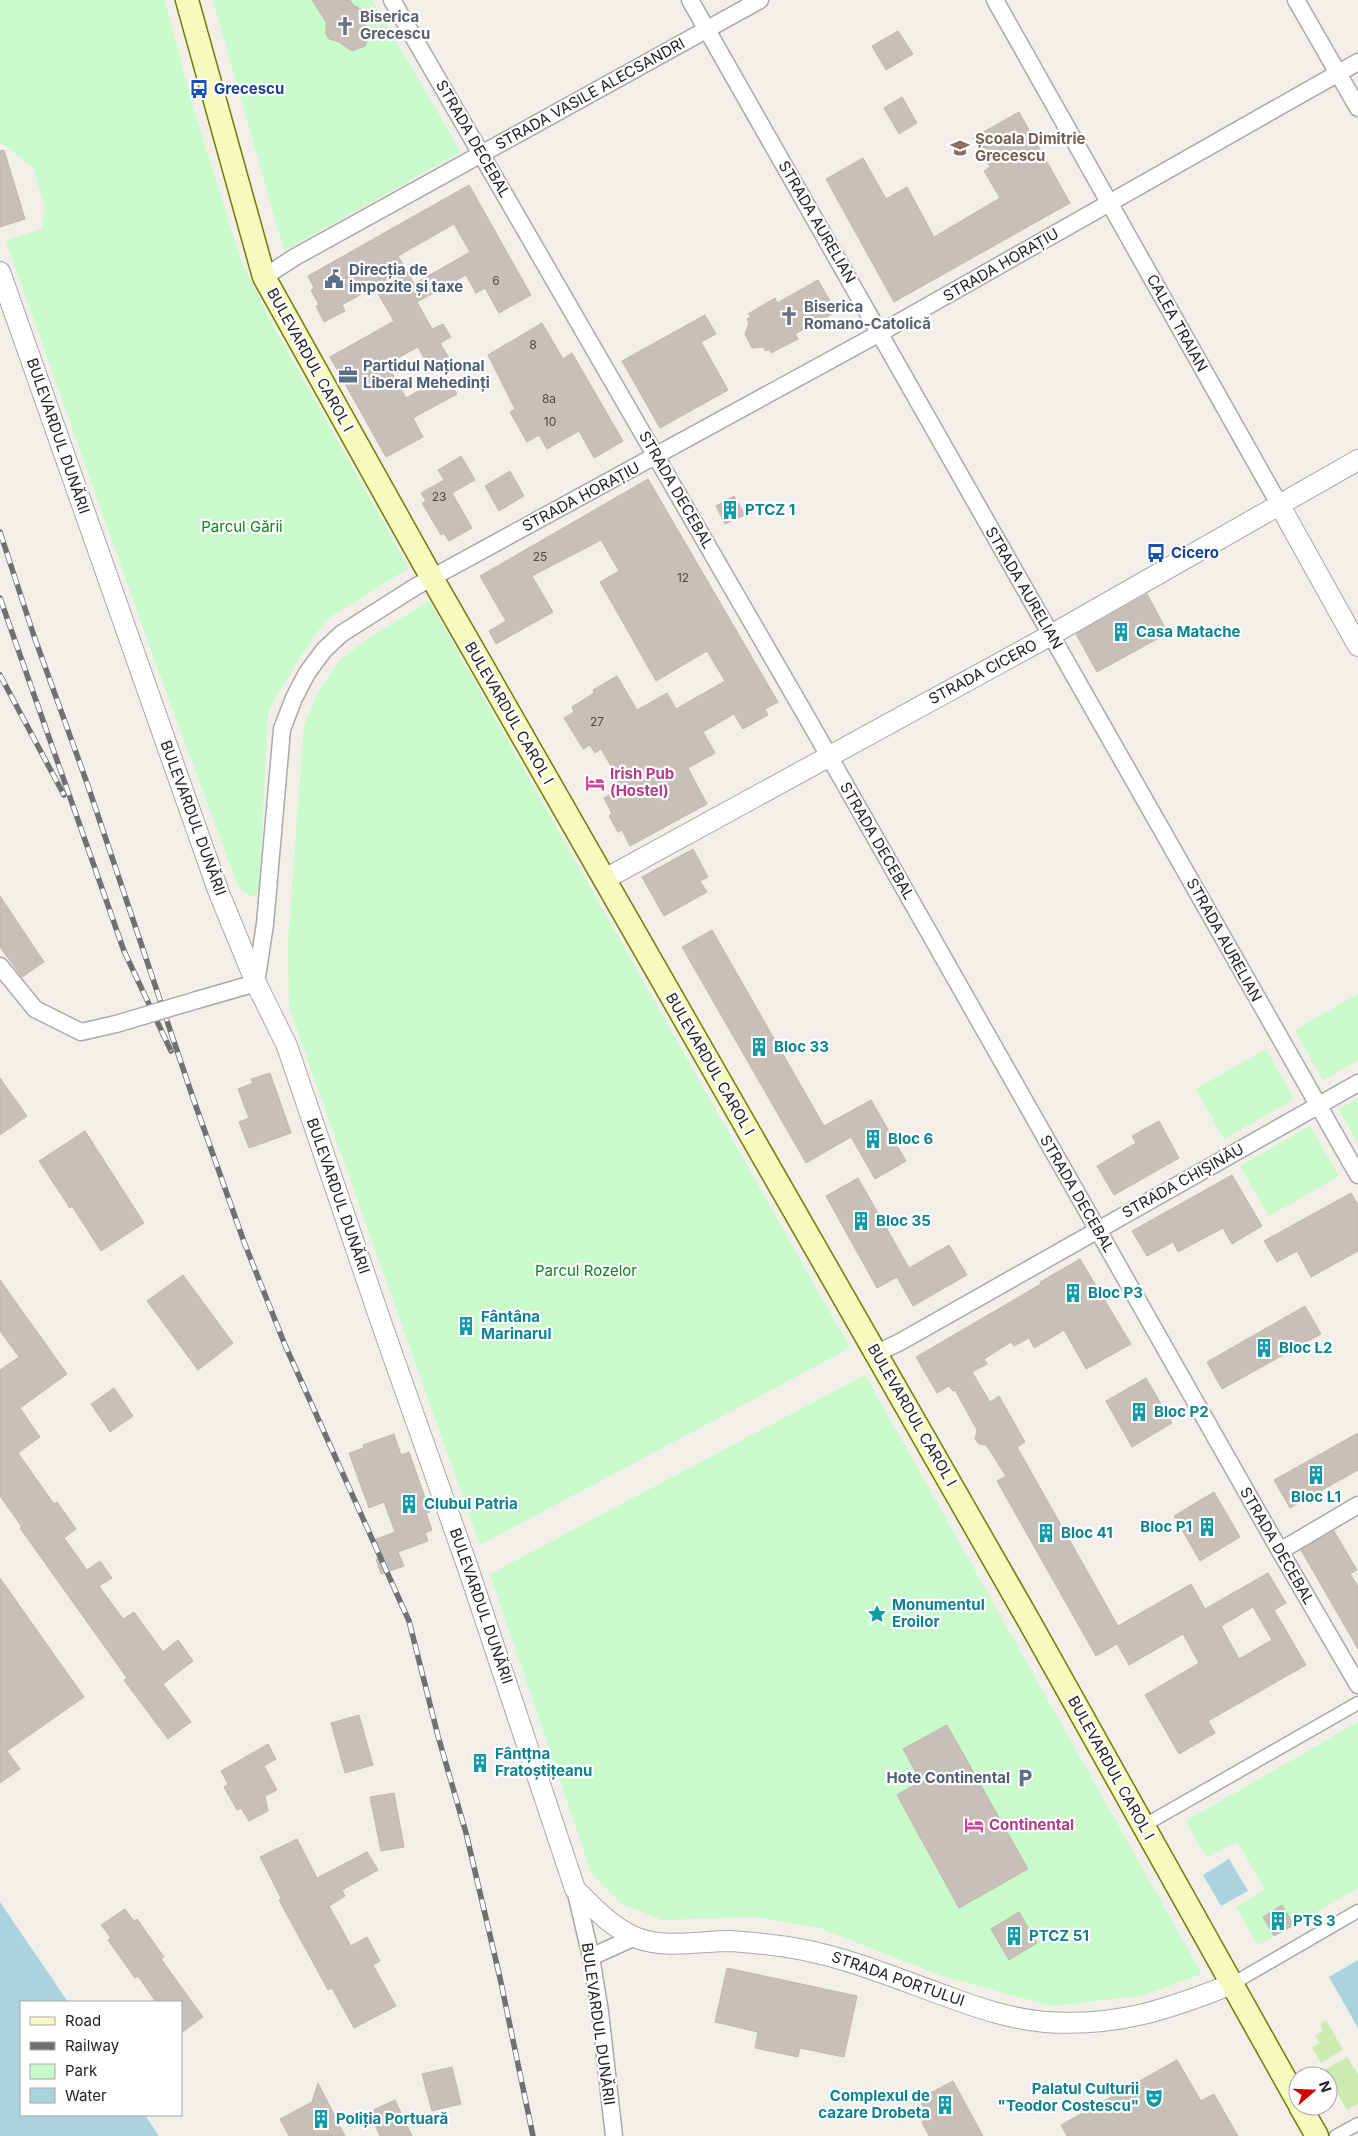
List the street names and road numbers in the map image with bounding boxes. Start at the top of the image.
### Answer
street label: STRADA VASILE ALECSANDRI [492,33,688,154]
street label: STRADA DECEBAL [432,77,515,201]
street label: STRADA AURELIAN [775,157,860,286]
street label: STRADA HORAȚIU [940,224,1062,305]
street label: CALEA TRAIAN [1143,271,1212,375]
street label: BULEVARDUL CAROL I [263,285,358,435]
street label: BULEVARDUL DUNĂRII [23,355,94,516]
street label: STRADA DECEBAL [635,428,718,552]
street label: STRADA HORAȚIU [519,458,643,536]
street label: STRADA AURELIAN [982,523,1067,652]
street label: STRADA CICERO [925,635,1040,708]
street label: BULEVARDUL CAROL I [461,638,558,787]
street label: BULEVARDUL DUNĂRII [157,738,230,898]
street label: STRADA DECEBAL [836,779,919,903]
street label: STRADA AURELIAN [1183,875,1266,1005]
street label: BULEVARDUL CAROL I [662,989,759,1138]
street label: BULEVARDUL DUNĂRII [303,1115,374,1276]
street label: STRADA DECEBAL [1036,1132,1119,1256]
street label: STRADA CHIȘINĂU [1118,1139,1247,1222]
street label: BULEVARDUL CAROL I [864,1340,961,1489]
street label: STRADA DECEBAL [1236,1484,1319,1608]
street label: BULEVARDUL DUNĂRII [446,1525,517,1686]
street label: BULEVARDUL CAROL I [1064,1693,1159,1843]
street label: BULEVARDUL DUNĂRII [578,1941,619,2106]
street label: STRADA PORTULUI [829,1947,967,2010]

